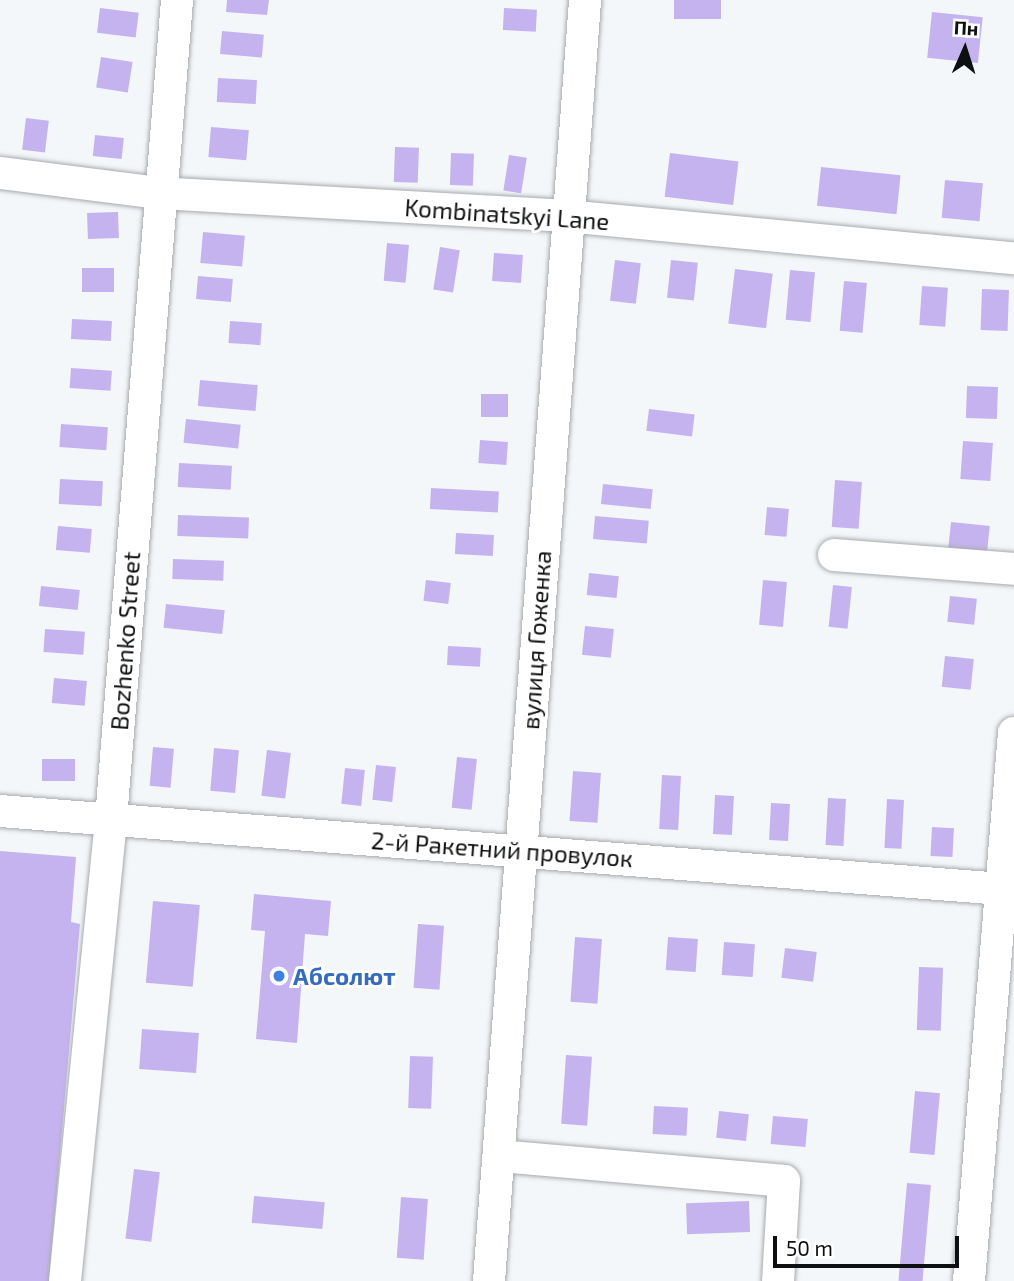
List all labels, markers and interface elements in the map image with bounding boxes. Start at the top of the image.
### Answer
north arrow [930,14,1000,84]
text: Пн [953,15,979,40]
street label: Kombinatskyi Lane [404,192,610,236]
street label: вулиця Гоженка [515,549,557,731]
street label: Bozhenko Street [104,551,146,731]
street label: 2-й Ракетний провулок [370,825,634,873]
place label: Абсолют [293,962,396,990]
marker: Абсолют [271,968,287,984]
scale bar [776,1222,962,1266]
text: 50 m [786,1235,833,1260]

